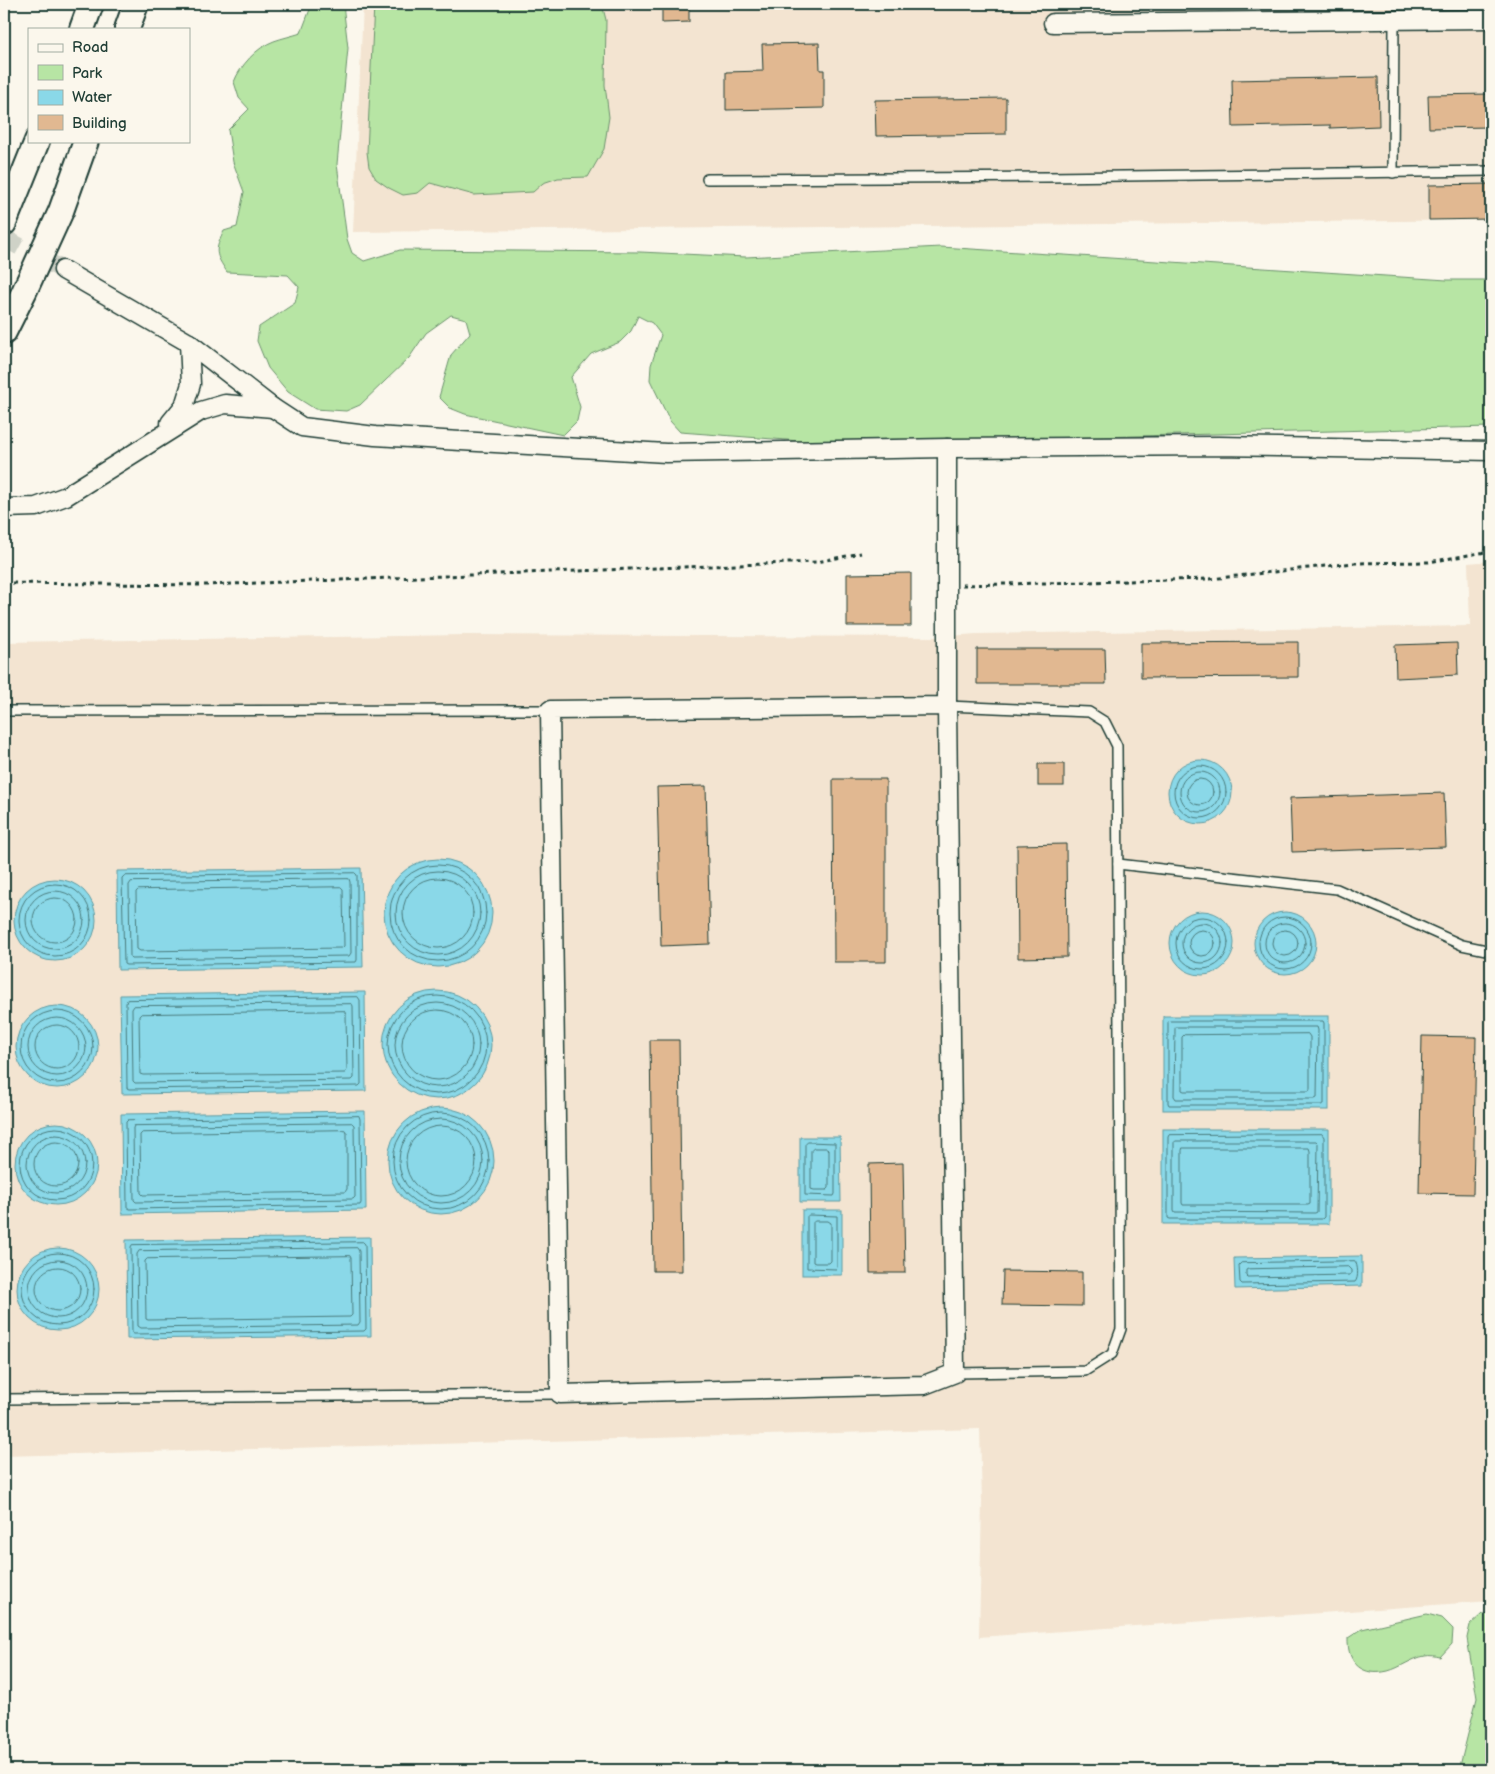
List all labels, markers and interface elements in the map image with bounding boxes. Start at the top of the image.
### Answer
legend [28,28,190,142]
text: Road [72,38,108,57]
text: Park [72,64,103,83]
text: Water [72,88,112,107]
text: Building [72,114,127,133]

